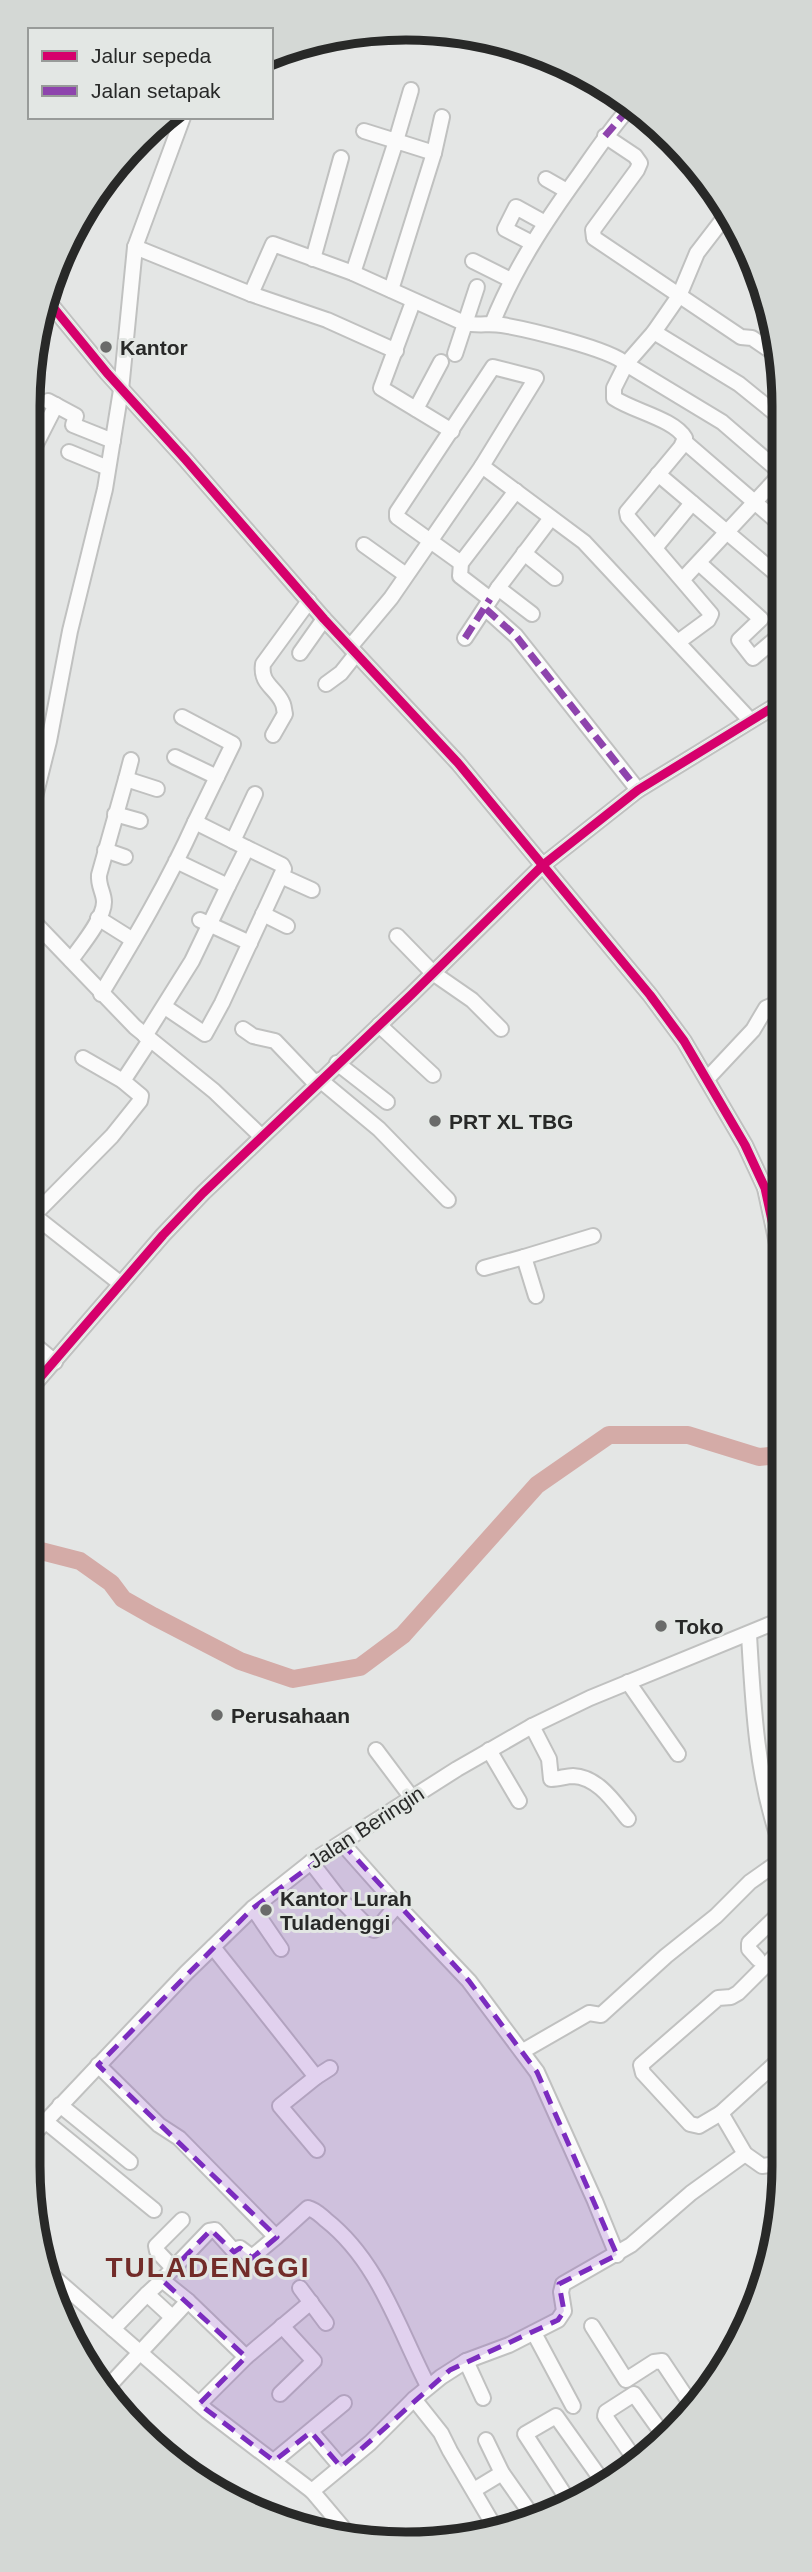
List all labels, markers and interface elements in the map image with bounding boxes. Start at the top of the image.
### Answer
legend [28,28,273,119]
text: Jalur sepeda [91,44,212,67]
text: Jalan setapak [91,79,221,102]
place label: Kantor [120,336,188,359]
marker: Kantor [98,339,114,355]
place label: PRT XL TBG [449,1110,573,1133]
marker: PRT XL TBG [427,1113,443,1129]
place label: Toko [675,1615,724,1638]
marker: Toko [653,1618,669,1634]
place label: Perusahaan [231,1704,350,1727]
marker: Perusahaan [209,1707,225,1723]
street label: Jalan Beringin [304,1781,428,1873]
place label: Kantor Lurah Tuladenggi [280,1887,412,1934]
marker: Kantor Lurah Tuladenggi [258,1902,274,1918]
district label: TULADENGGI [105,2252,311,2283]

